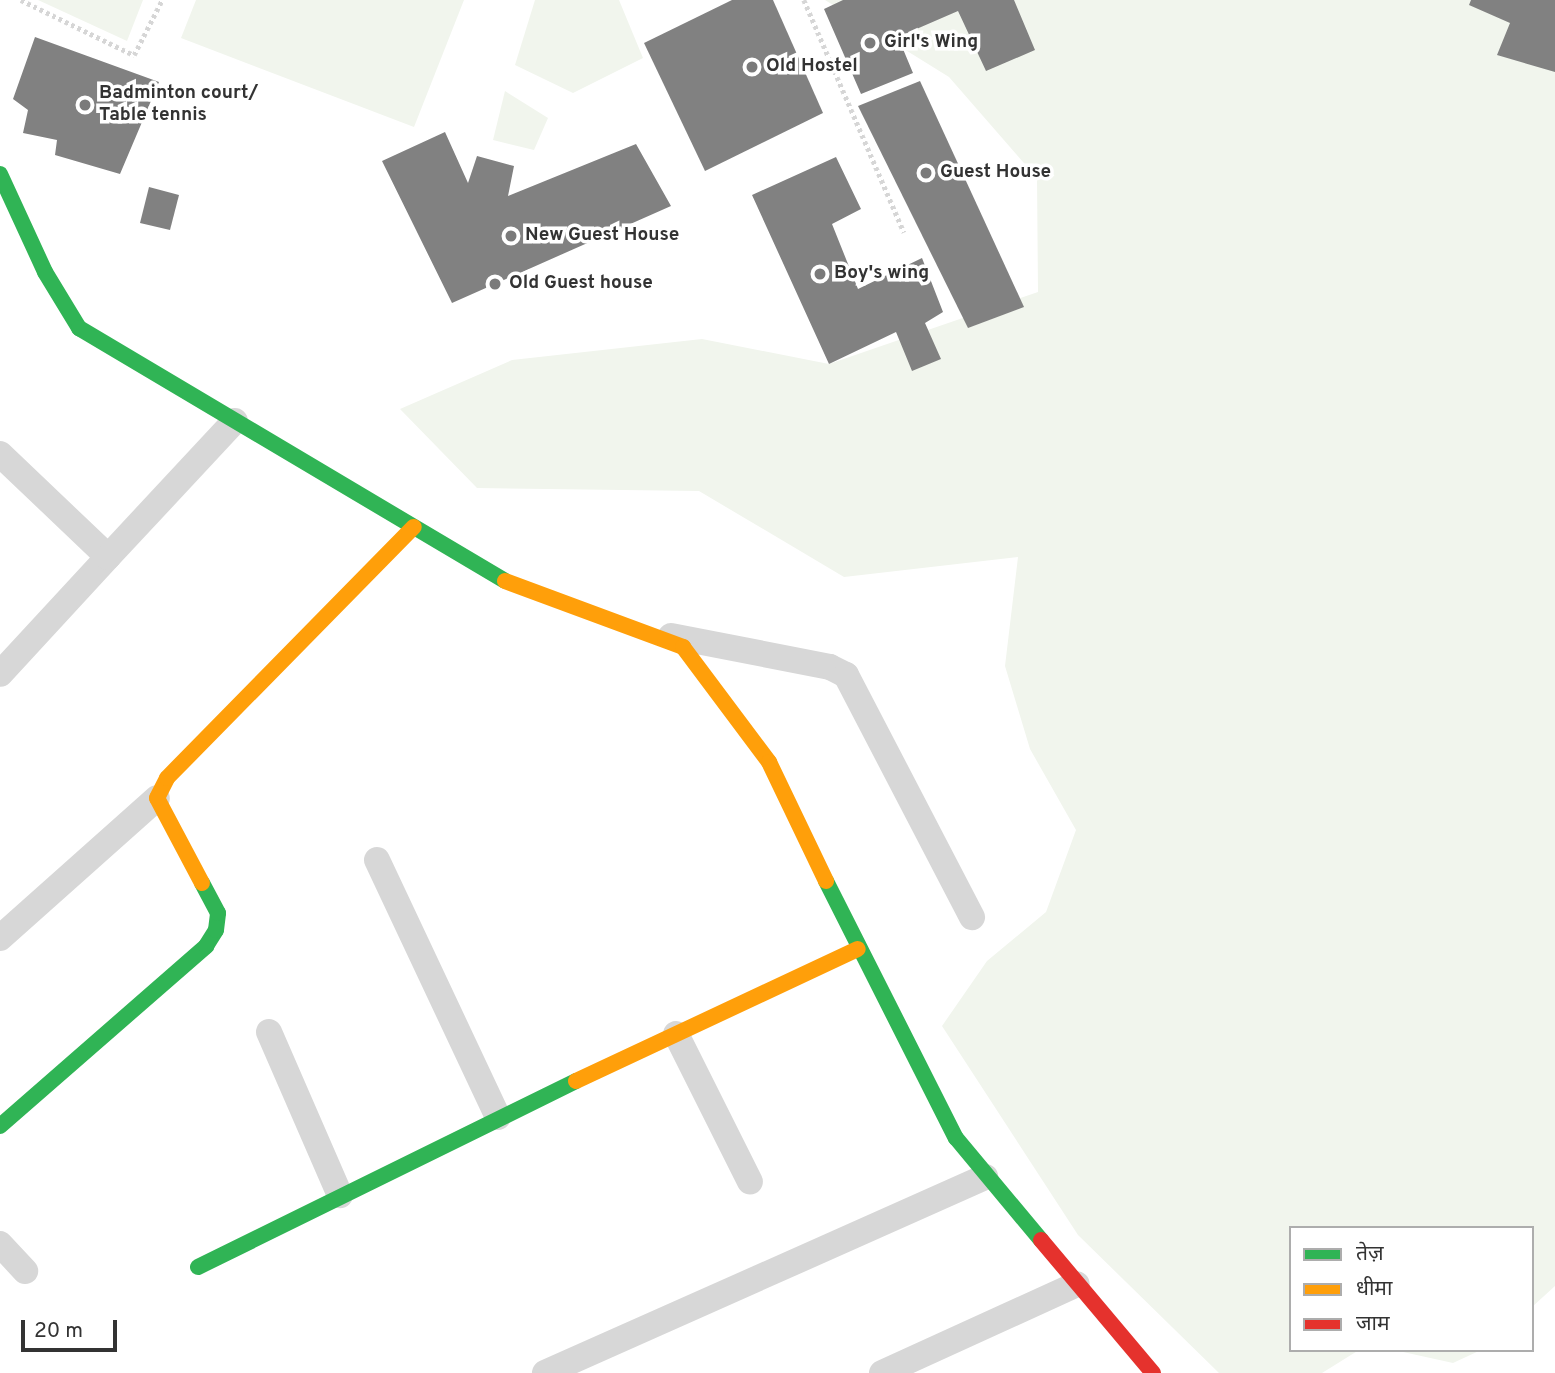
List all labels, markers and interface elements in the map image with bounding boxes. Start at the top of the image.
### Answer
place label: Girl's Wing [884,32,978,54]
marker: Girl's Wing [862,35,878,51]
place label: Old Hostel [766,56,858,78]
marker: Old Hostel [744,59,760,75]
place label: Badminton court/ Table tennis [99,83,258,127]
marker: Badminton court/ Table tennis [77,97,93,113]
place label: Guest House [940,162,1051,184]
marker: Guest House [918,165,934,181]
place label: New Guest House [525,225,679,247]
marker: New Guest House [503,228,519,244]
place label: Boy's wing [834,263,929,285]
marker: Boy's wing [812,266,828,282]
place label: Old Guest house [509,273,653,295]
marker: Old Guest house [487,276,503,292]
legend [1289,1226,1534,1352]
text: तेज़ [1356,1241,1384,1268]
text: धीमा [1356,1276,1392,1303]
scale bar [24,1306,121,1350]
text: जाम [1356,1311,1390,1338]
text: 20 m [34,1318,83,1345]

